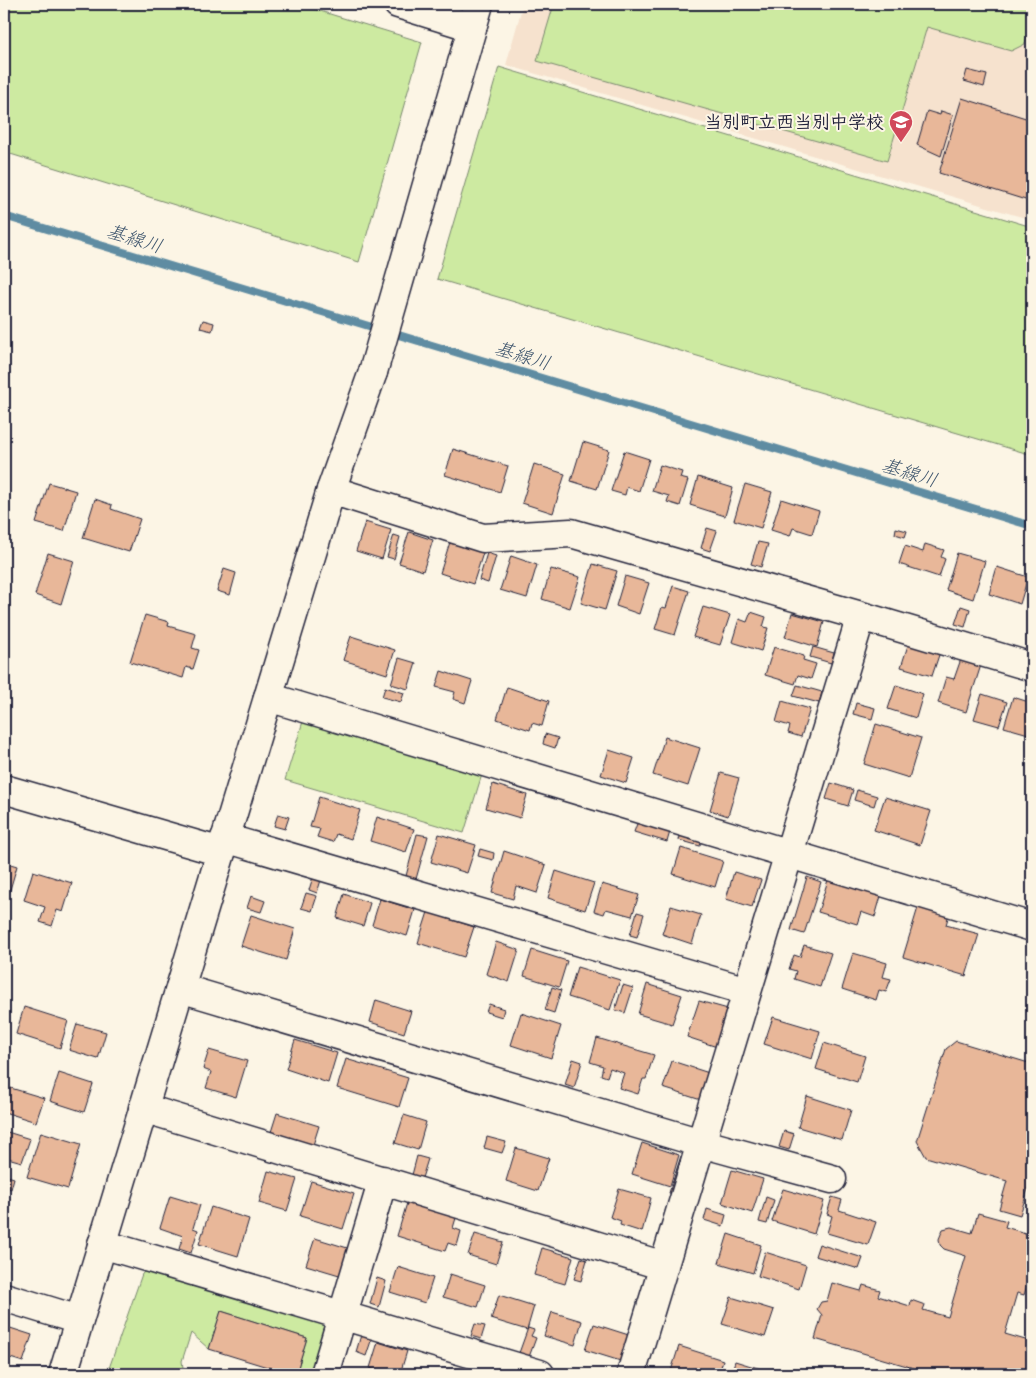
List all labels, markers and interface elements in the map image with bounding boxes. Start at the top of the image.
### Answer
school or university icon: 当別町立西当別中学校 [888,109,914,143]
place label: 当別町立西当別中学校 [704,111,884,133]
water label: 基線川 [104,219,165,258]
water label: 基線川 [492,336,553,375]
water label: 基線川 [879,453,940,492]

